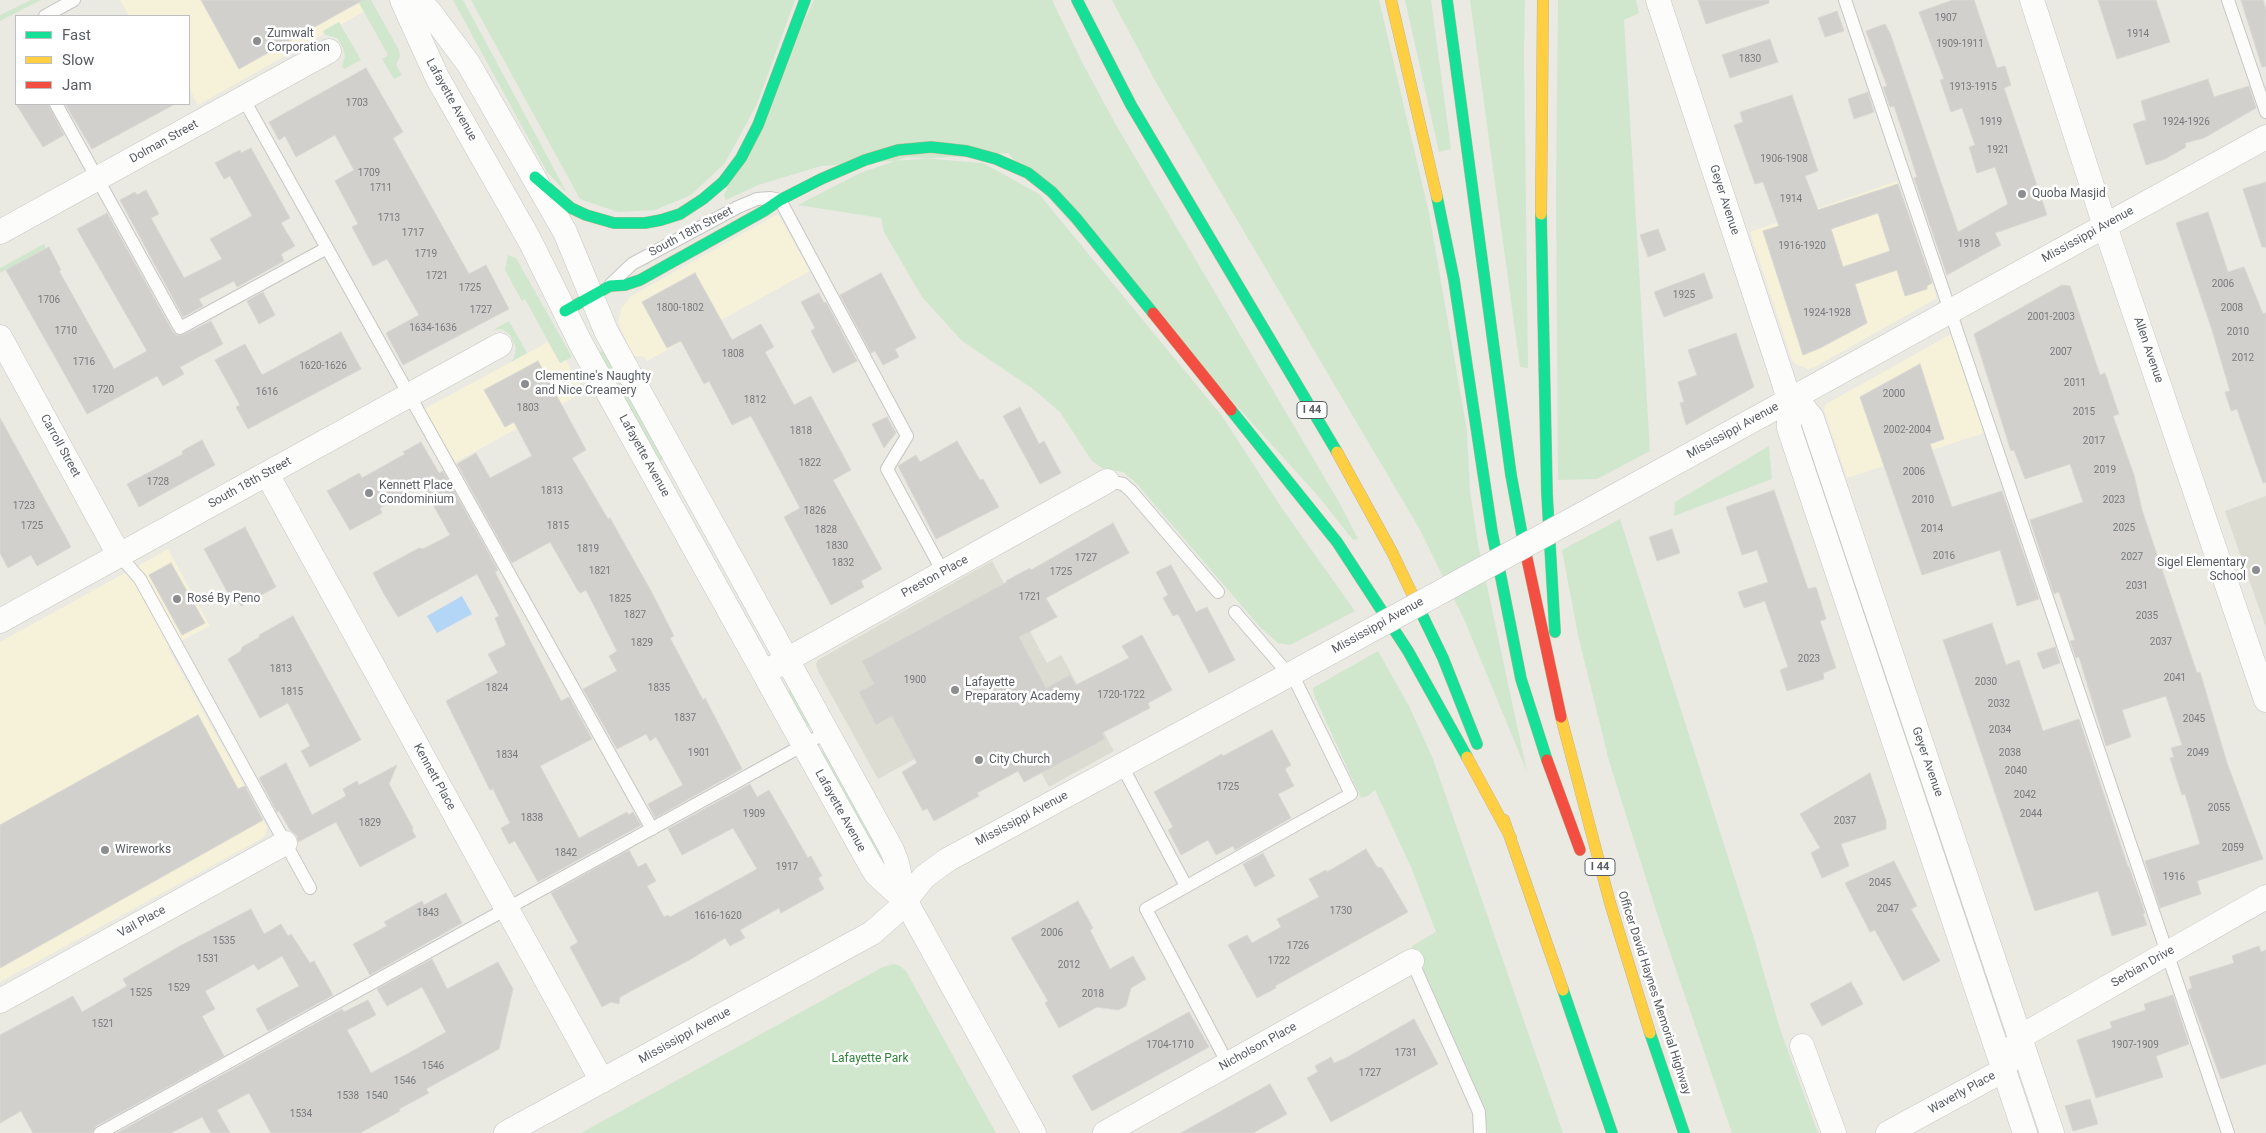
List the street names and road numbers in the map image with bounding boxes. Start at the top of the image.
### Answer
street label: Lafayette Avenue [422,56,480,144]
street label: Dolman Street [127,117,201,167]
street label: Geyer Avenue [1706,163,1742,237]
street label: South 18th Street [647,204,735,260]
street label: Mississippi Avenue [2040,204,2136,266]
street label: Allen Avenue [2130,315,2166,385]
street label: Mississippi Avenue [1685,400,1781,462]
road number: I 44 [1297,402,1327,418]
street label: Carroll Street [37,412,83,480]
street label: Lafayette Avenue [615,412,673,500]
street label: South 18th Street [206,454,294,512]
street label: Preston Place [899,553,971,601]
street label: Mississippi Avenue [1330,595,1426,657]
street label: Geyer Avenue [1908,725,1946,799]
street label: Kennett Place [410,741,458,813]
street label: Lafayette Avenue [811,767,869,855]
street label: Mississippi Avenue [973,789,1071,849]
road number: I 44 [1585,859,1615,876]
street label: Officer David Haynes Memorial Highway [1614,889,1694,1097]
street label: Vail Place [116,903,168,941]
street label: Serbian Drive [2109,943,2177,991]
street label: Mississippi Avenue [637,1005,733,1067]
street label: Nicholson Place [1217,1020,1299,1074]
street label: Waverly Place [1926,1069,1998,1117]

